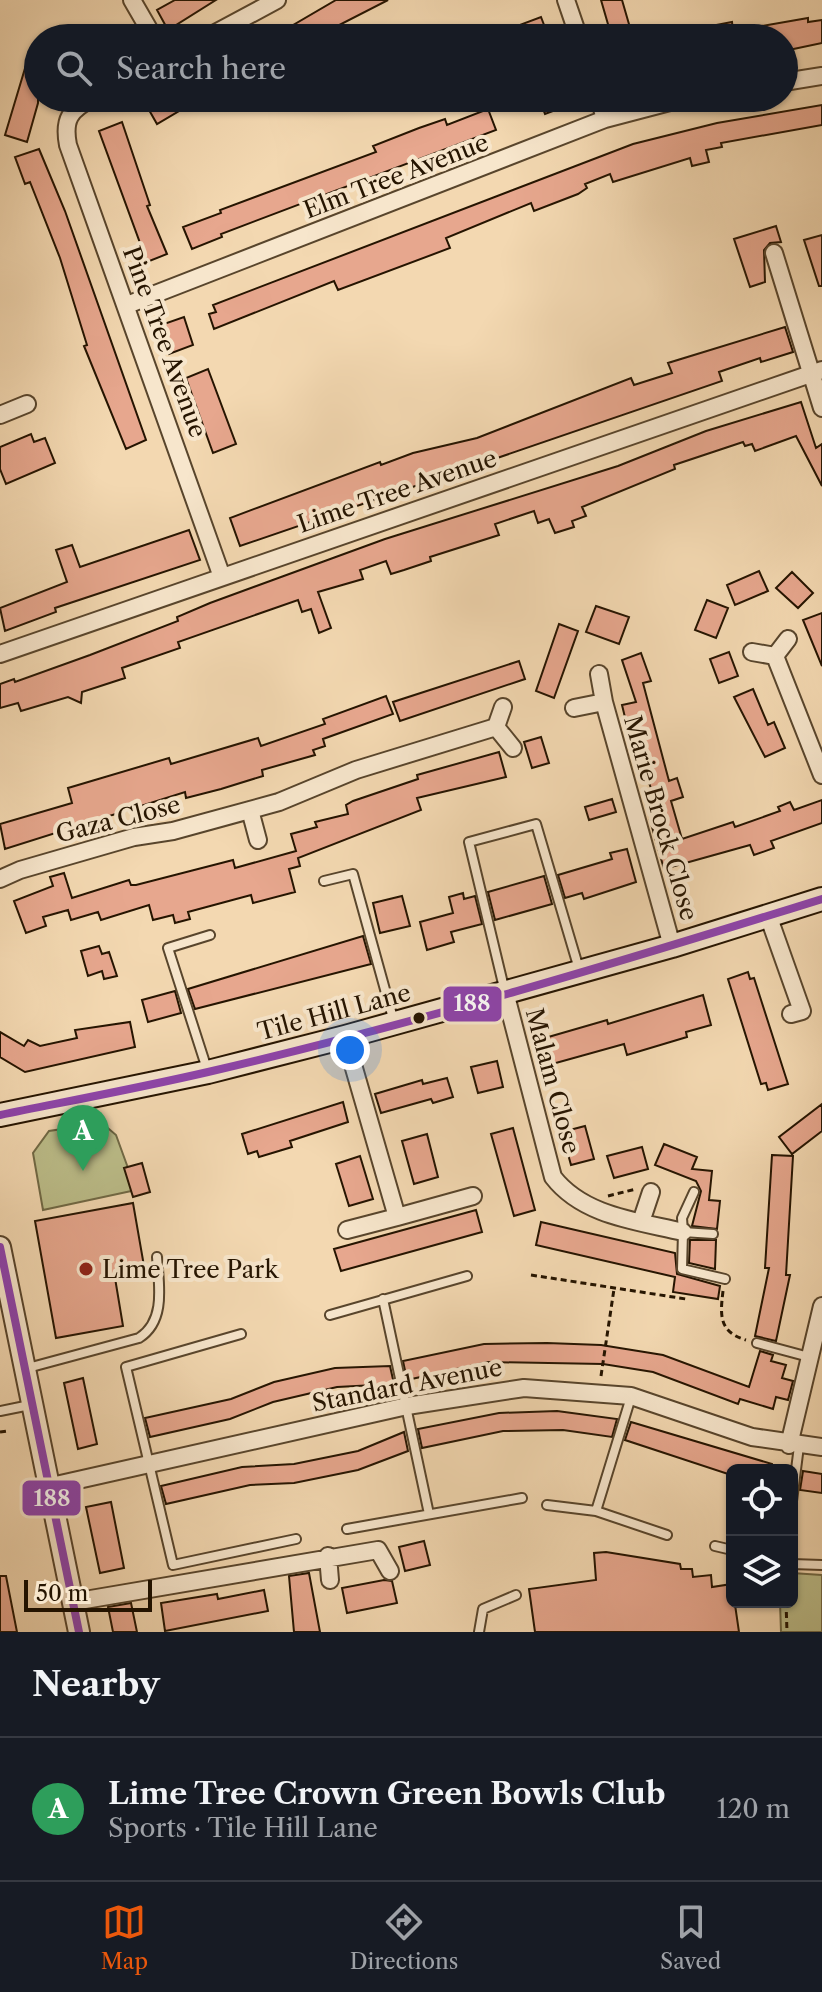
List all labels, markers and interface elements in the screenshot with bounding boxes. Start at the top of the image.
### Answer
search box [24,24,798,112]
icon: search [52,46,96,90]
text: Search here [116,50,286,87]
street label: Elm Tree Avenue [299,127,493,225]
street label: Pine Tree Avenue [117,242,213,442]
street label: Lime Tree Avenue [294,443,500,539]
street label: Marie Brock Close [618,712,704,924]
street label: Gaza Close [53,790,183,848]
street label: Tile Hill Lane [254,978,414,1046]
line badge: 188 [442,985,503,1023]
text: 188 [454,990,490,1017]
street label: Malam Close [520,1005,586,1157]
unlabelled marker [411,1010,427,1026]
your location [330,1030,370,1070]
pin: A [57,1105,109,1171]
place label: Lime Tree Park [102,1255,279,1284]
marker: Lime Tree Park [77,1260,95,1278]
street label: Standard Avenue [310,1352,504,1418]
map controls [726,1464,798,1608]
button: locate [726,1464,798,1536]
line badge: 188 [21,1479,82,1517]
text: 188 [34,1485,70,1512]
button: layers [726,1536,798,1608]
scale bar [24,1576,152,1612]
text: 50 m [36,1580,88,1607]
text: Nearby [32,1663,160,1705]
text: Lime Tree Crown Green Bowls Club [108,1775,665,1812]
text: A [48,1793,68,1825]
text: 120 m [716,1793,790,1825]
text: Sports · Tile Hill Lane [108,1812,378,1844]
tab: Map [101,1900,148,1975]
tab: Directions [350,1900,458,1975]
tab: Saved [660,1900,721,1975]

